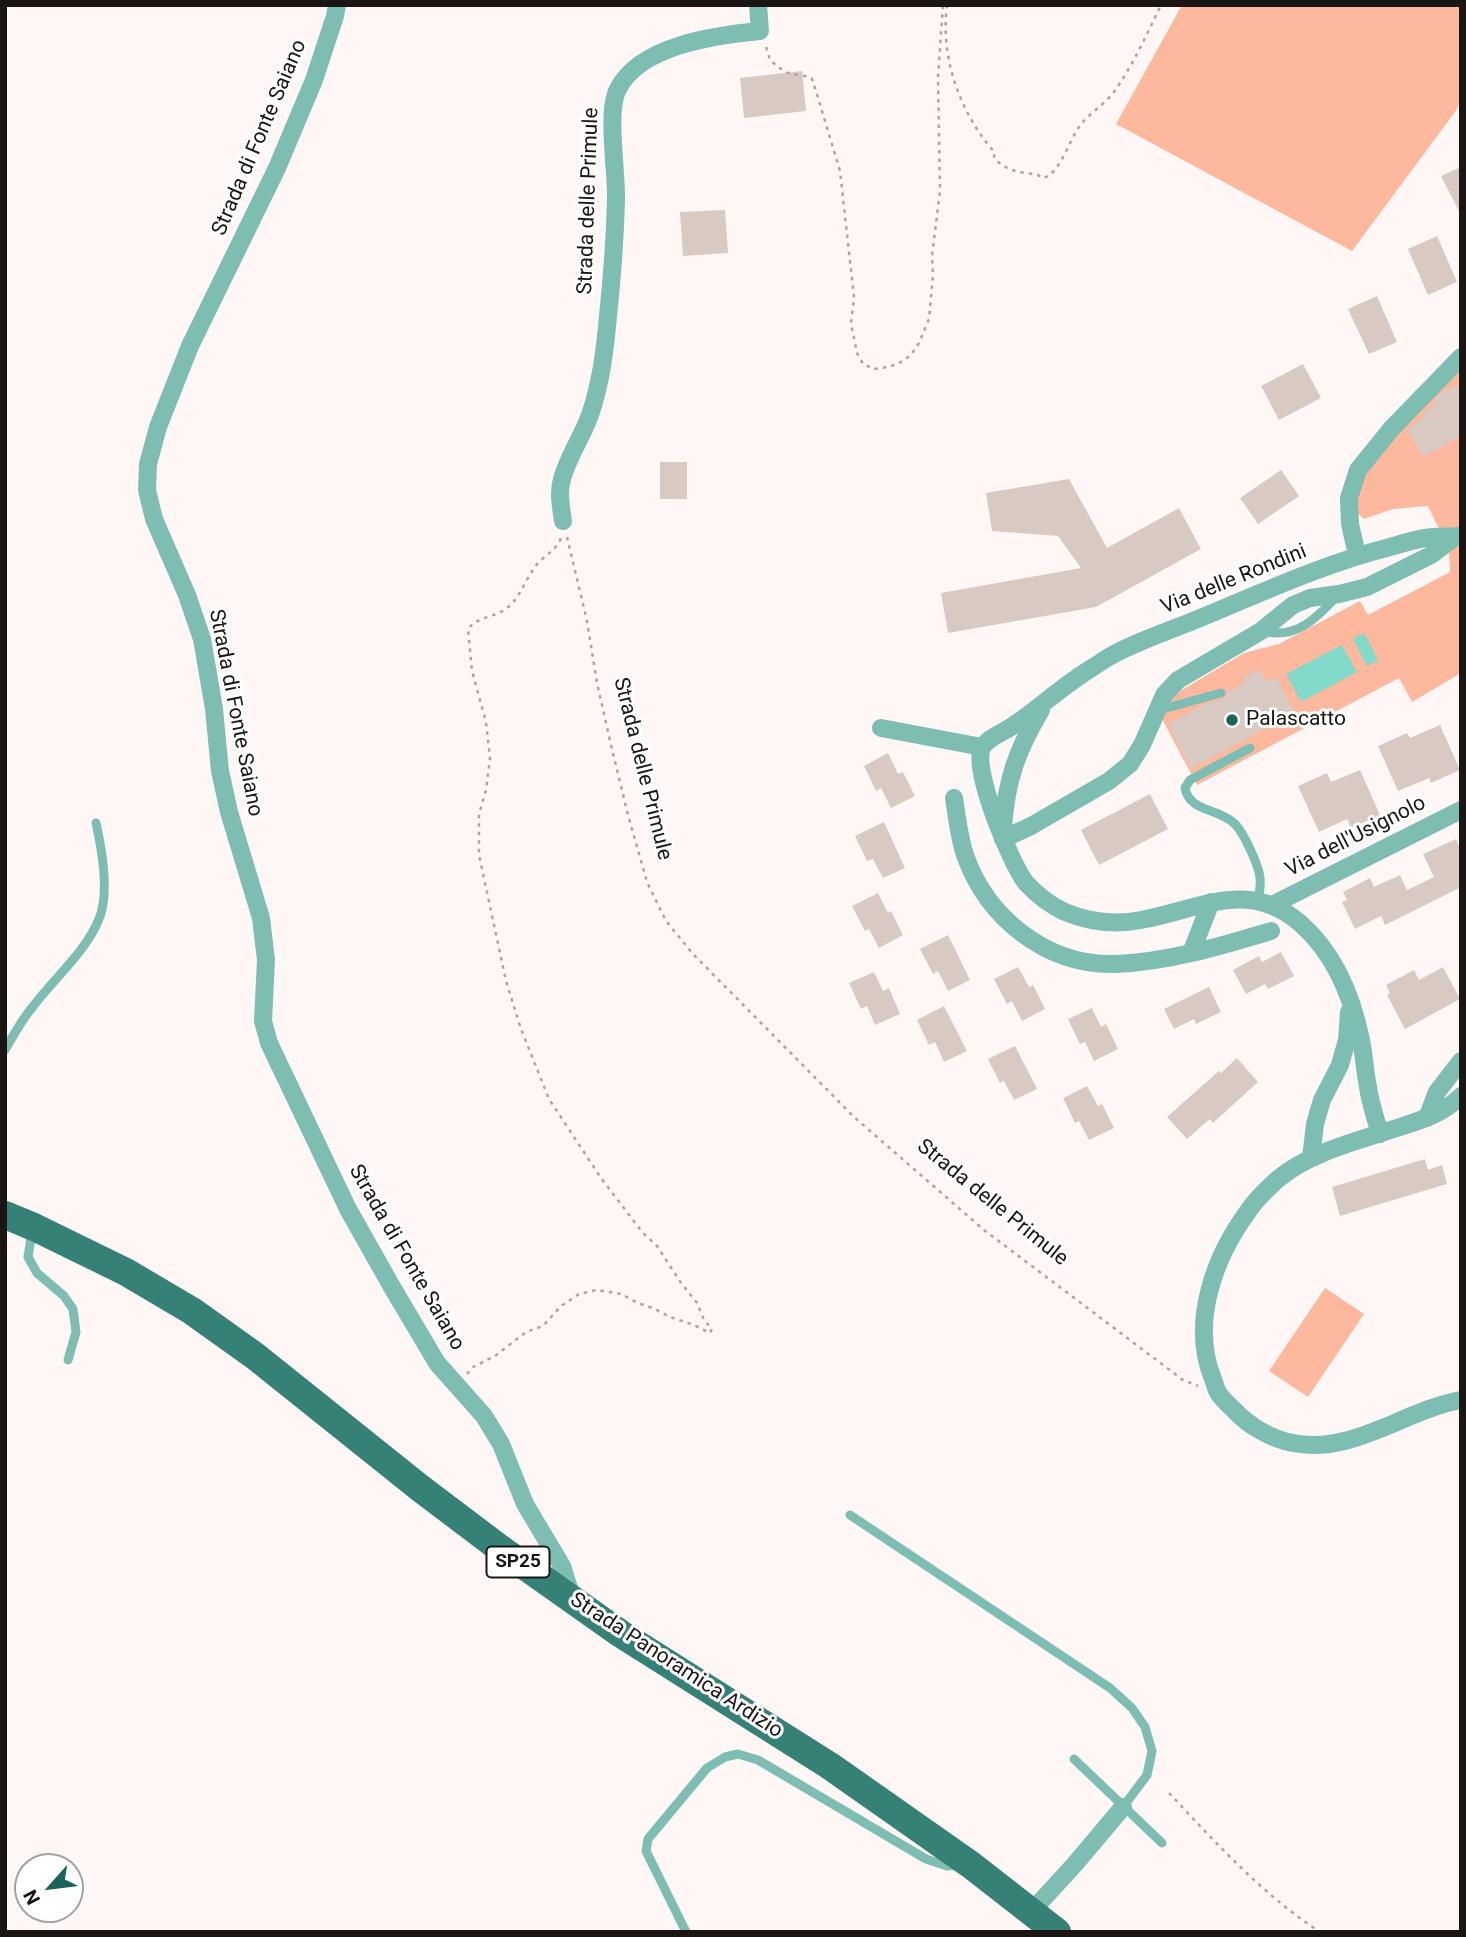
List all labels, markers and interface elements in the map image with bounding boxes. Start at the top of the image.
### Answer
street label: Strada di Fonte Saiano [207,36,313,240]
street label: Strada delle Primule [573,107,605,295]
street label: Via delle Rondini [1158,539,1310,621]
street label: Strada di Fonte Saiano [203,607,267,819]
street label: Strada delle Primule [607,675,677,863]
place label: Palascatto [1246,707,1346,733]
marker: Palascatto [1224,712,1240,728]
street label: Via dell'Usignolo [1282,791,1430,883]
street label: Strada delle Primule [911,1134,1073,1272]
street label: Strada di Fonte Saiano [343,1161,469,1355]
road number: SP25 [486,1546,550,1578]
street label: Strada Panoramica Ardizio [565,1588,787,1744]
north arrow [14,1853,84,1923]
text: N [18,1886,45,1908]

